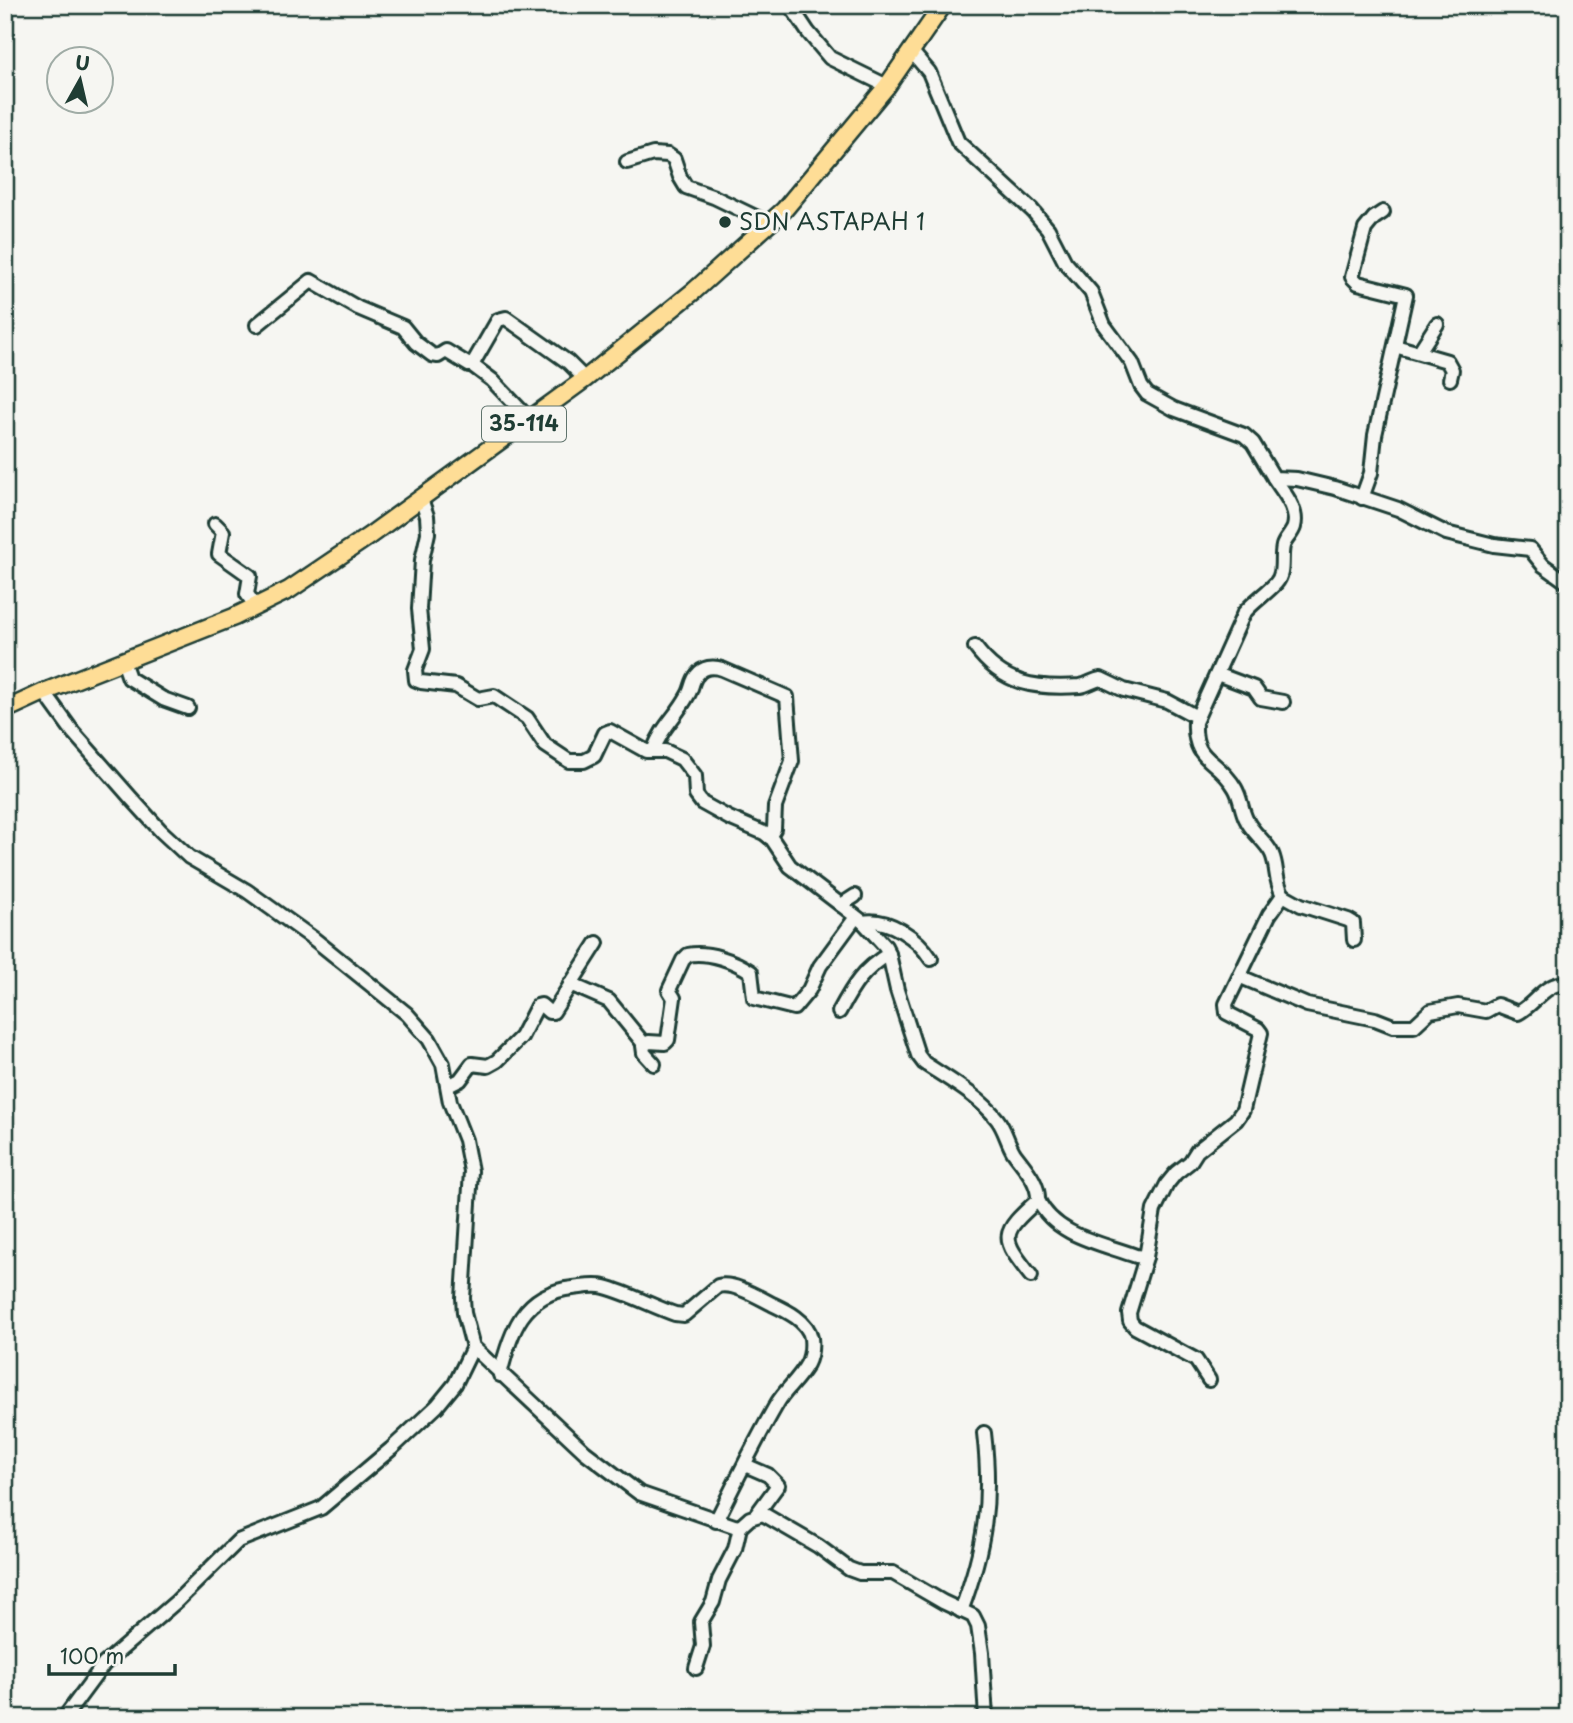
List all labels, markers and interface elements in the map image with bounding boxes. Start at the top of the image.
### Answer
north arrow [46,46,116,116]
text: U [73,47,92,77]
place label: SDN ASTAPAH 1 [739,203,925,238]
marker: SDN ASTAPAH 1 [717,214,733,230]
road number: 35-114 [482,406,566,442]
scale bar [49,1632,175,1676]
text: 100 m [60,1639,124,1671]

